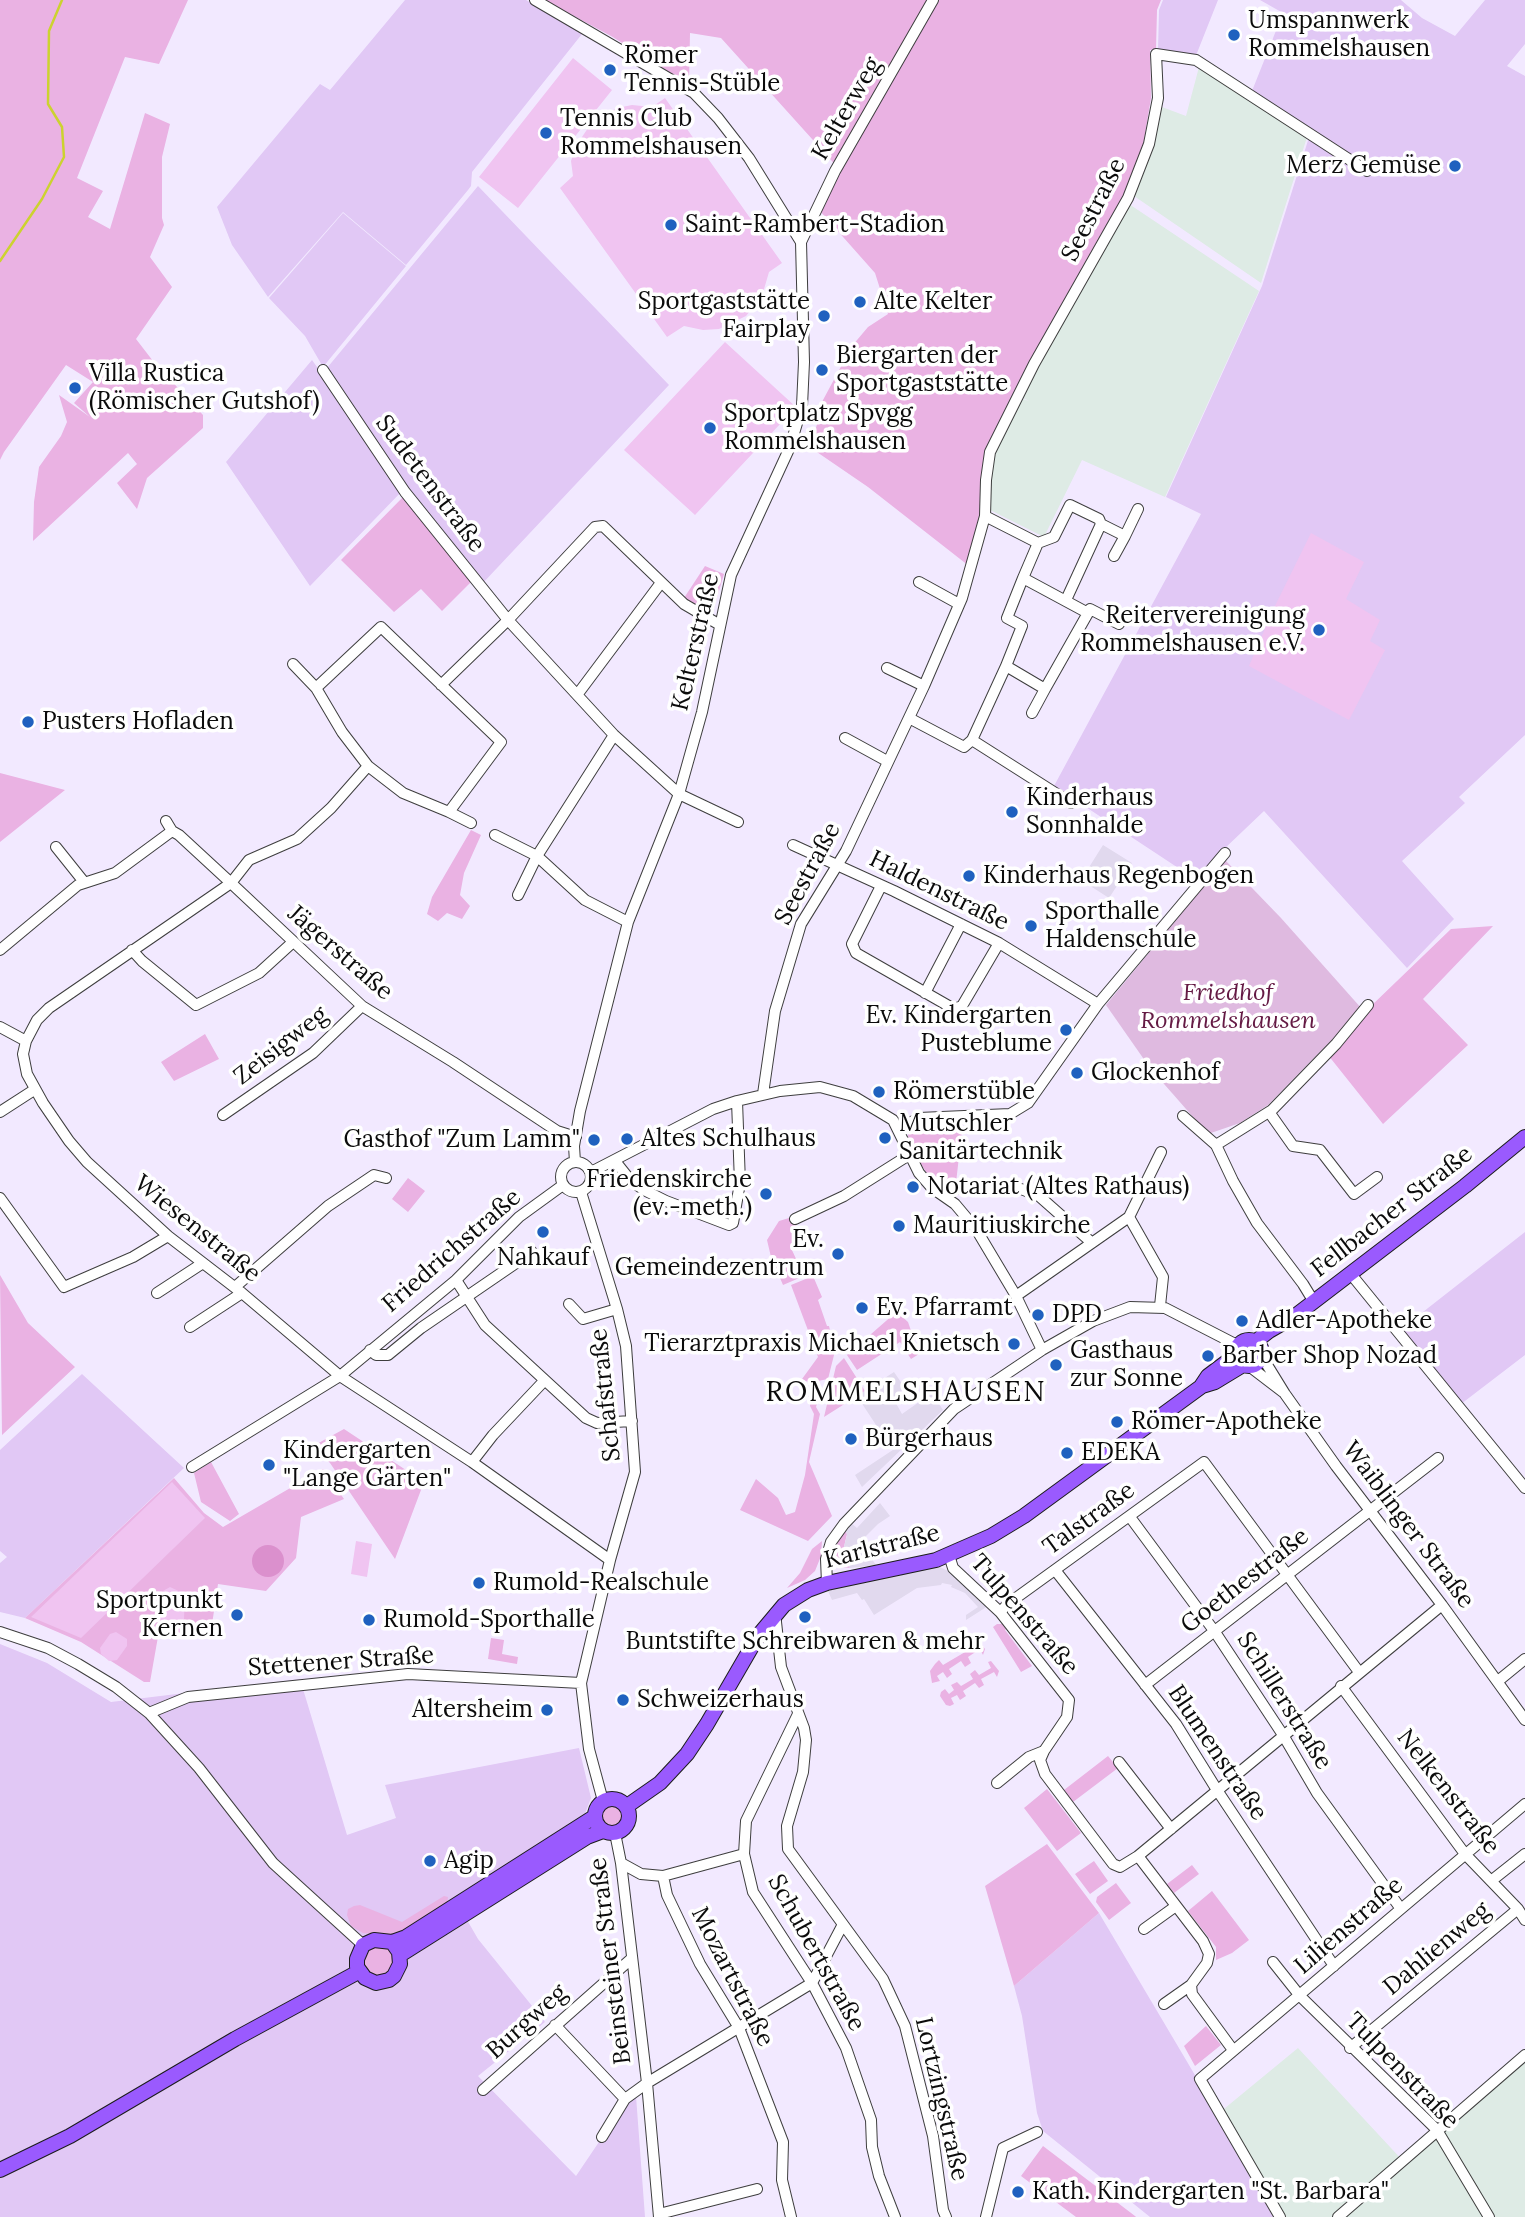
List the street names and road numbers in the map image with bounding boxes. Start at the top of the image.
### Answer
street label: Kelterweg [806,53,888,165]
street label: Seestraße [1056,154,1132,266]
street label: Sudetenstraße [369,410,491,558]
street label: Kelterstraße [666,570,726,714]
street label: Seestraße [769,818,847,930]
street label: Haldenstraße [865,845,1013,937]
street label: Jägerstraße [282,900,398,1006]
street label: Zeisigweg [228,1000,334,1092]
street label: Fellbacher Straße [1306,1140,1478,1284]
street label: Wiesenstraße [128,1169,266,1289]
street label: Friedrichstraße [377,1183,527,1319]
street label: Schafstraße [585,1327,627,1463]
street label: Waiblinger Straße [1336,1436,1480,1614]
street label: Talstraße [1038,1476,1140,1562]
street label: Karlstraße [821,1519,943,1575]
street label: Goethestraße [1175,1522,1315,1640]
street label: Tulpenstraße [964,1549,1084,1681]
street label: Schillerstraße [1230,1627,1338,1775]
street label: Stettener Straße [247,1641,435,1683]
street label: Blumenstraße [1161,1680,1273,1826]
street label: Nelkenstraße [1390,1724,1506,1860]
street label: Beinsteiner Straße [584,1856,638,2066]
street label: Schubertstraße [761,1870,871,2036]
street label: Lilienstraße [1289,1871,1409,1981]
street label: Dahlienweg [1378,1896,1496,2002]
street label: Mozartstraße [684,1902,780,2052]
street label: Burgweg [481,1978,573,2066]
street label: Tulpenstraße [1340,2007,1464,2135]
street label: Lortzingstraße [908,2014,974,2184]

